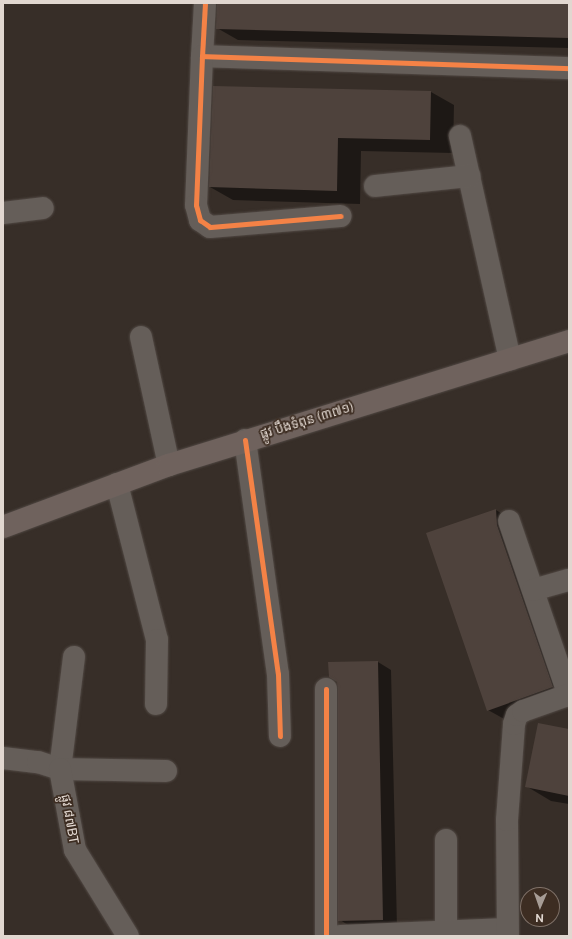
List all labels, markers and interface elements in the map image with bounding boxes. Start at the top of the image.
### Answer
street label: ផ្លូវ បឹងទំពុន (៣៧១) [258,399,356,443]
street label: ផ្លូវ ៨៧BT [57,793,81,845]
north arrow [520,887,560,927]
text: N [535,912,544,924]

